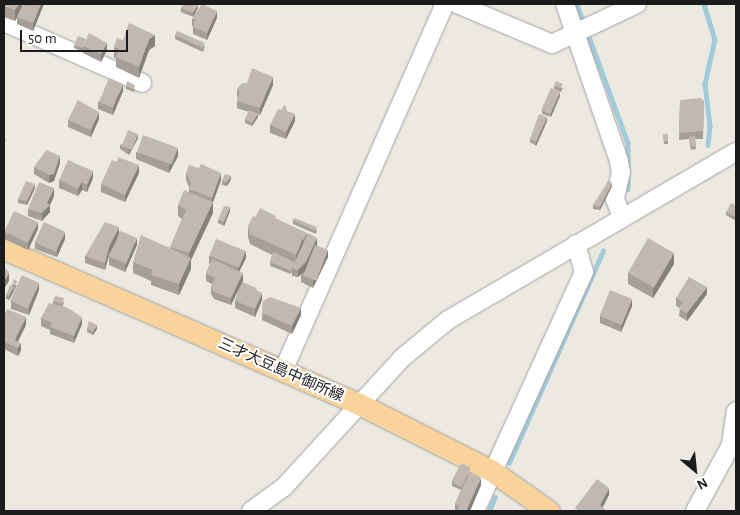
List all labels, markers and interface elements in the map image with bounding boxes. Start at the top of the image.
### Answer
scale bar [22,20,130,52]
text: 50 m [28,31,57,46]
street label: 三才大豆島中御所線 [216,334,346,406]
north arrow [670,445,720,495]
text: N [694,475,710,492]

